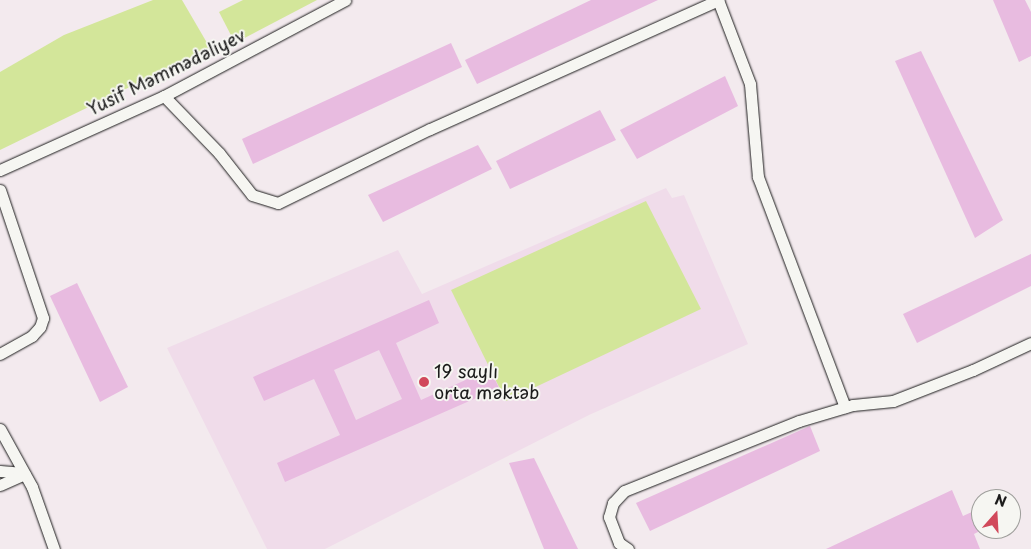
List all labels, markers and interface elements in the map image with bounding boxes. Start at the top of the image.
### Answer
street label: Yusif Məmmədəliyev [83,24,249,120]
place label: 19 saylı orta məktəb [434,361,540,404]
marker: 19 saylı orta məktəb [418,376,430,388]
north arrow [971,489,1021,539]
text: N [992,489,1009,512]

